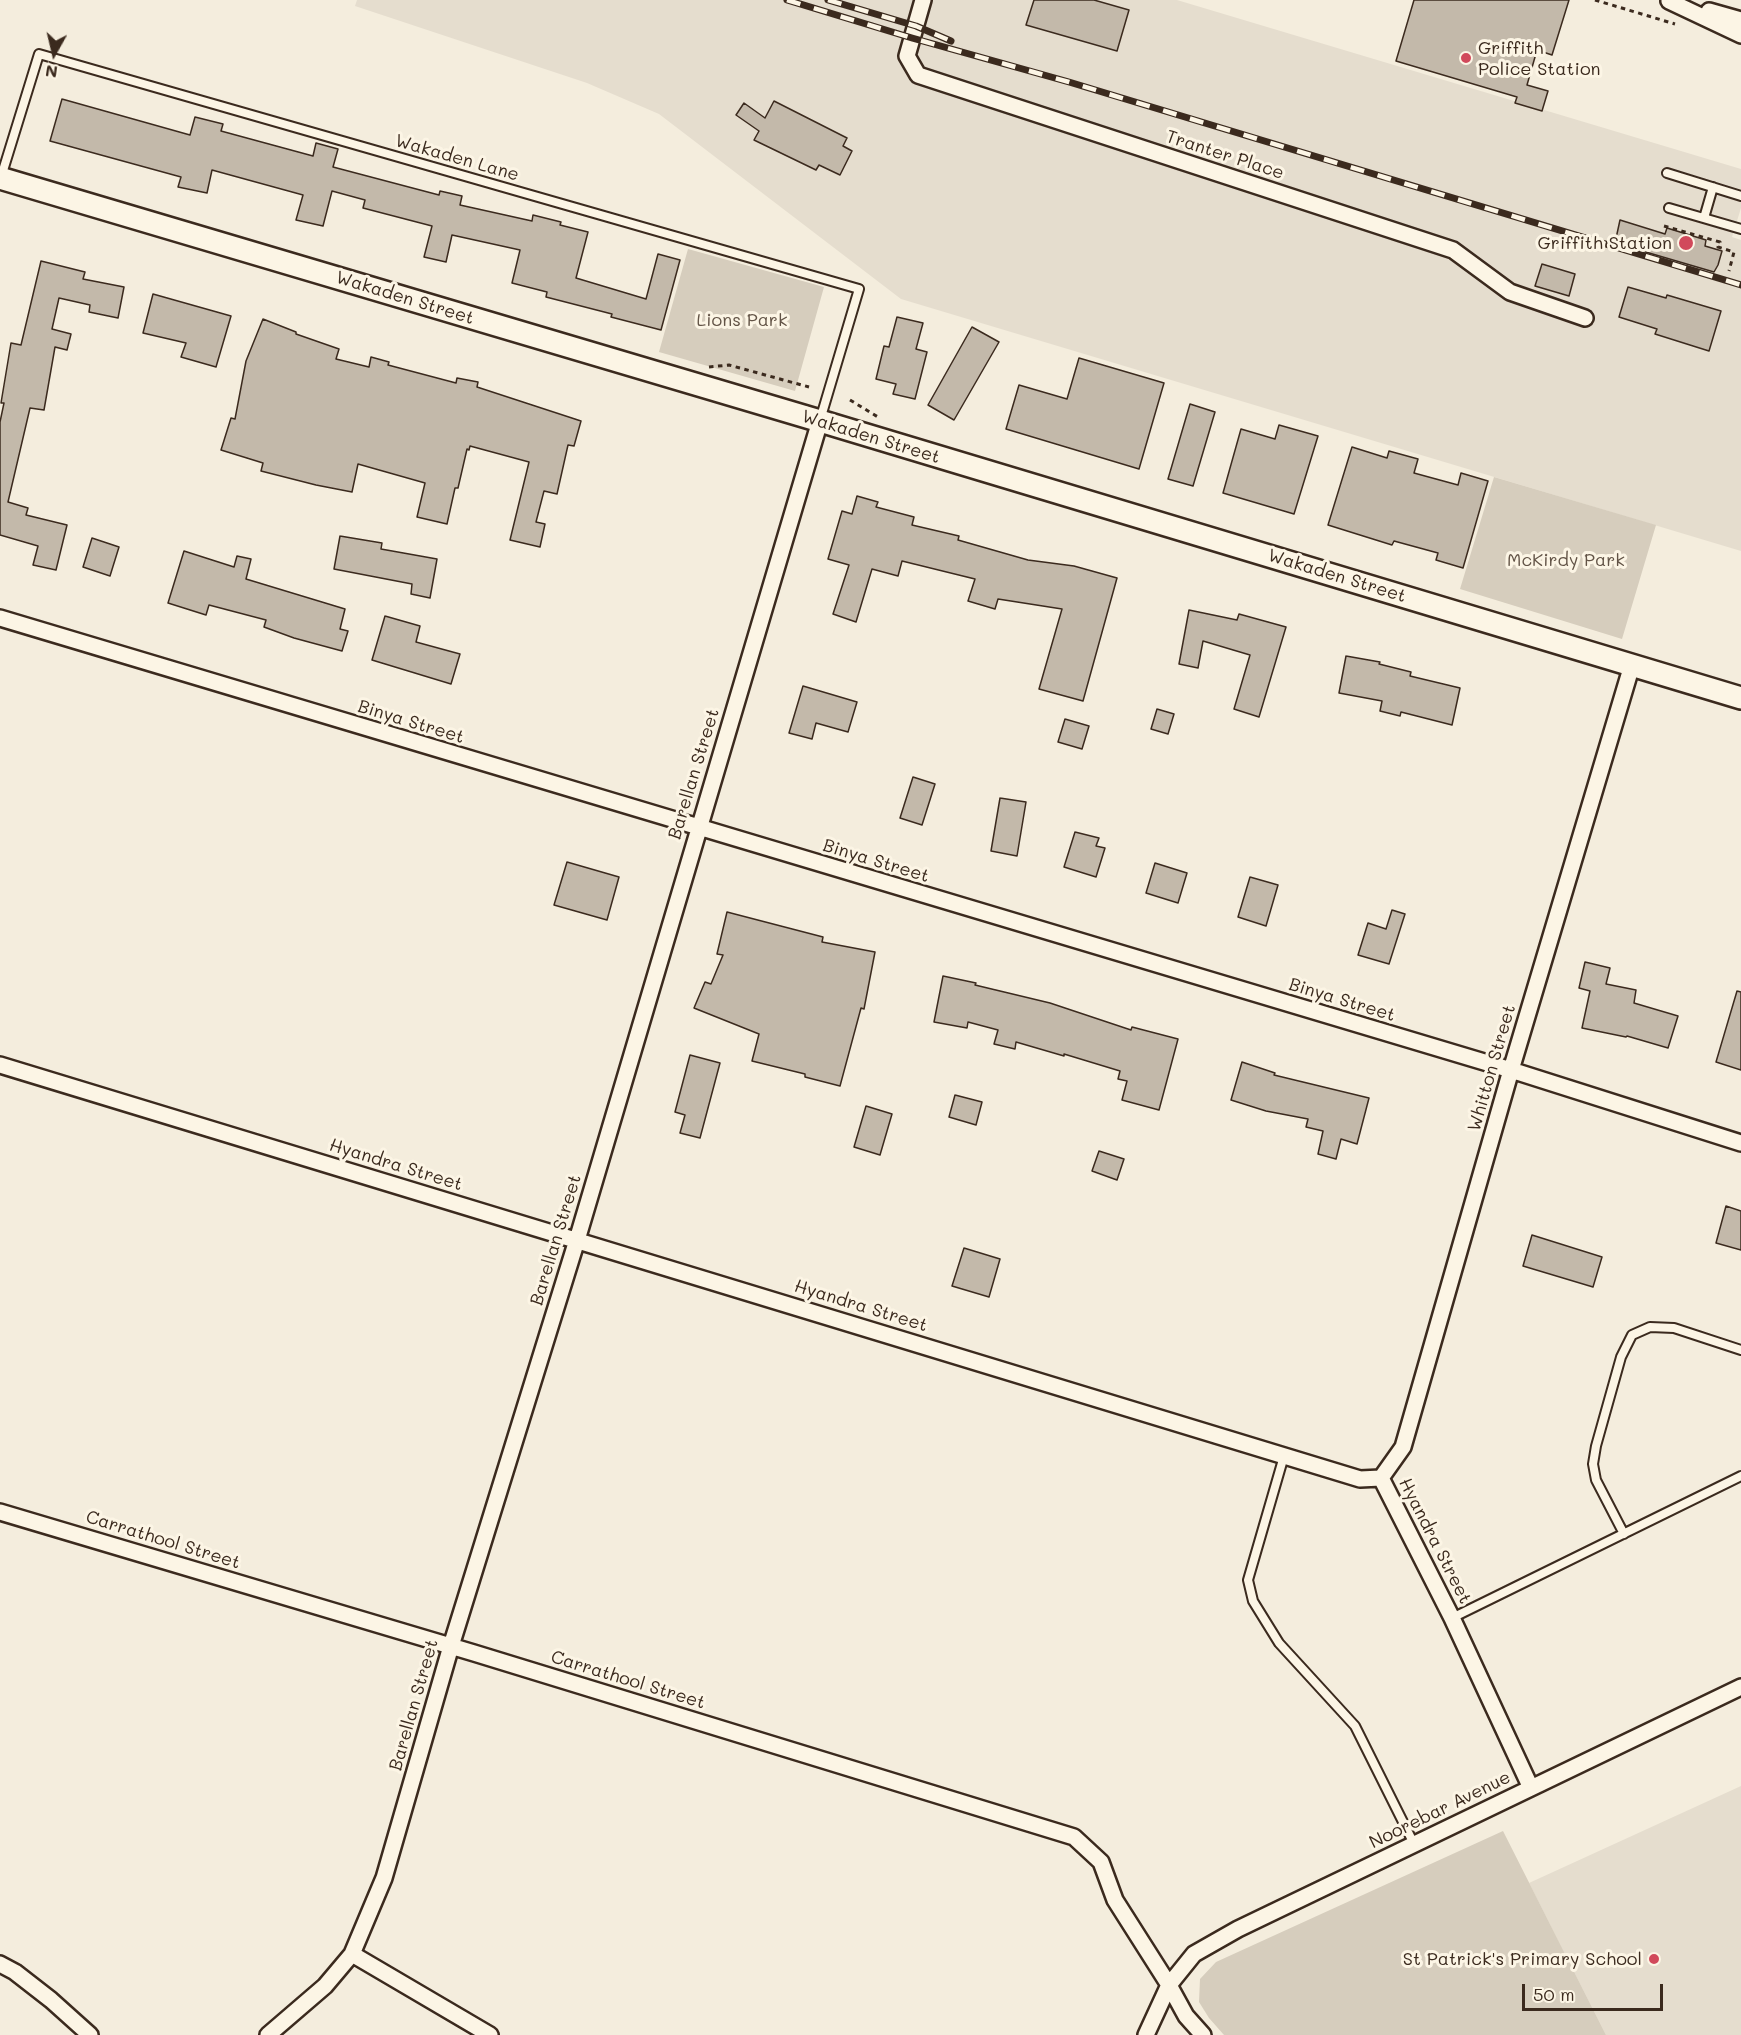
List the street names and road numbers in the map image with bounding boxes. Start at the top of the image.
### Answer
street label: Tranter Place [1163,126,1287,184]
street label: Wakaden Lane [393,130,521,186]
street label: Wakaden Street [333,267,477,329]
street label: Wakaden Street [799,406,943,468]
street label: Wakaden Street [1265,545,1409,607]
street label: Binya Street [355,696,467,748]
street label: Barellan Street [664,706,724,842]
street label: Binya Street [820,835,932,887]
street label: Binya Street [1286,974,1398,1026]
street label: Whitton Street [1464,1002,1520,1134]
street label: Hyandra Street [327,1134,465,1196]
street label: Barellan Street [526,1172,586,1308]
street label: Hyandra Street [792,1275,930,1337]
street label: Hyandra Street [1394,1475,1476,1607]
street label: Carrathool Street [83,1506,243,1574]
street label: Barellan Street [385,1637,443,1773]
street label: Carrathool Street [548,1646,708,1714]
street label: Noorebar Avenue [1366,1766,1514,1854]

